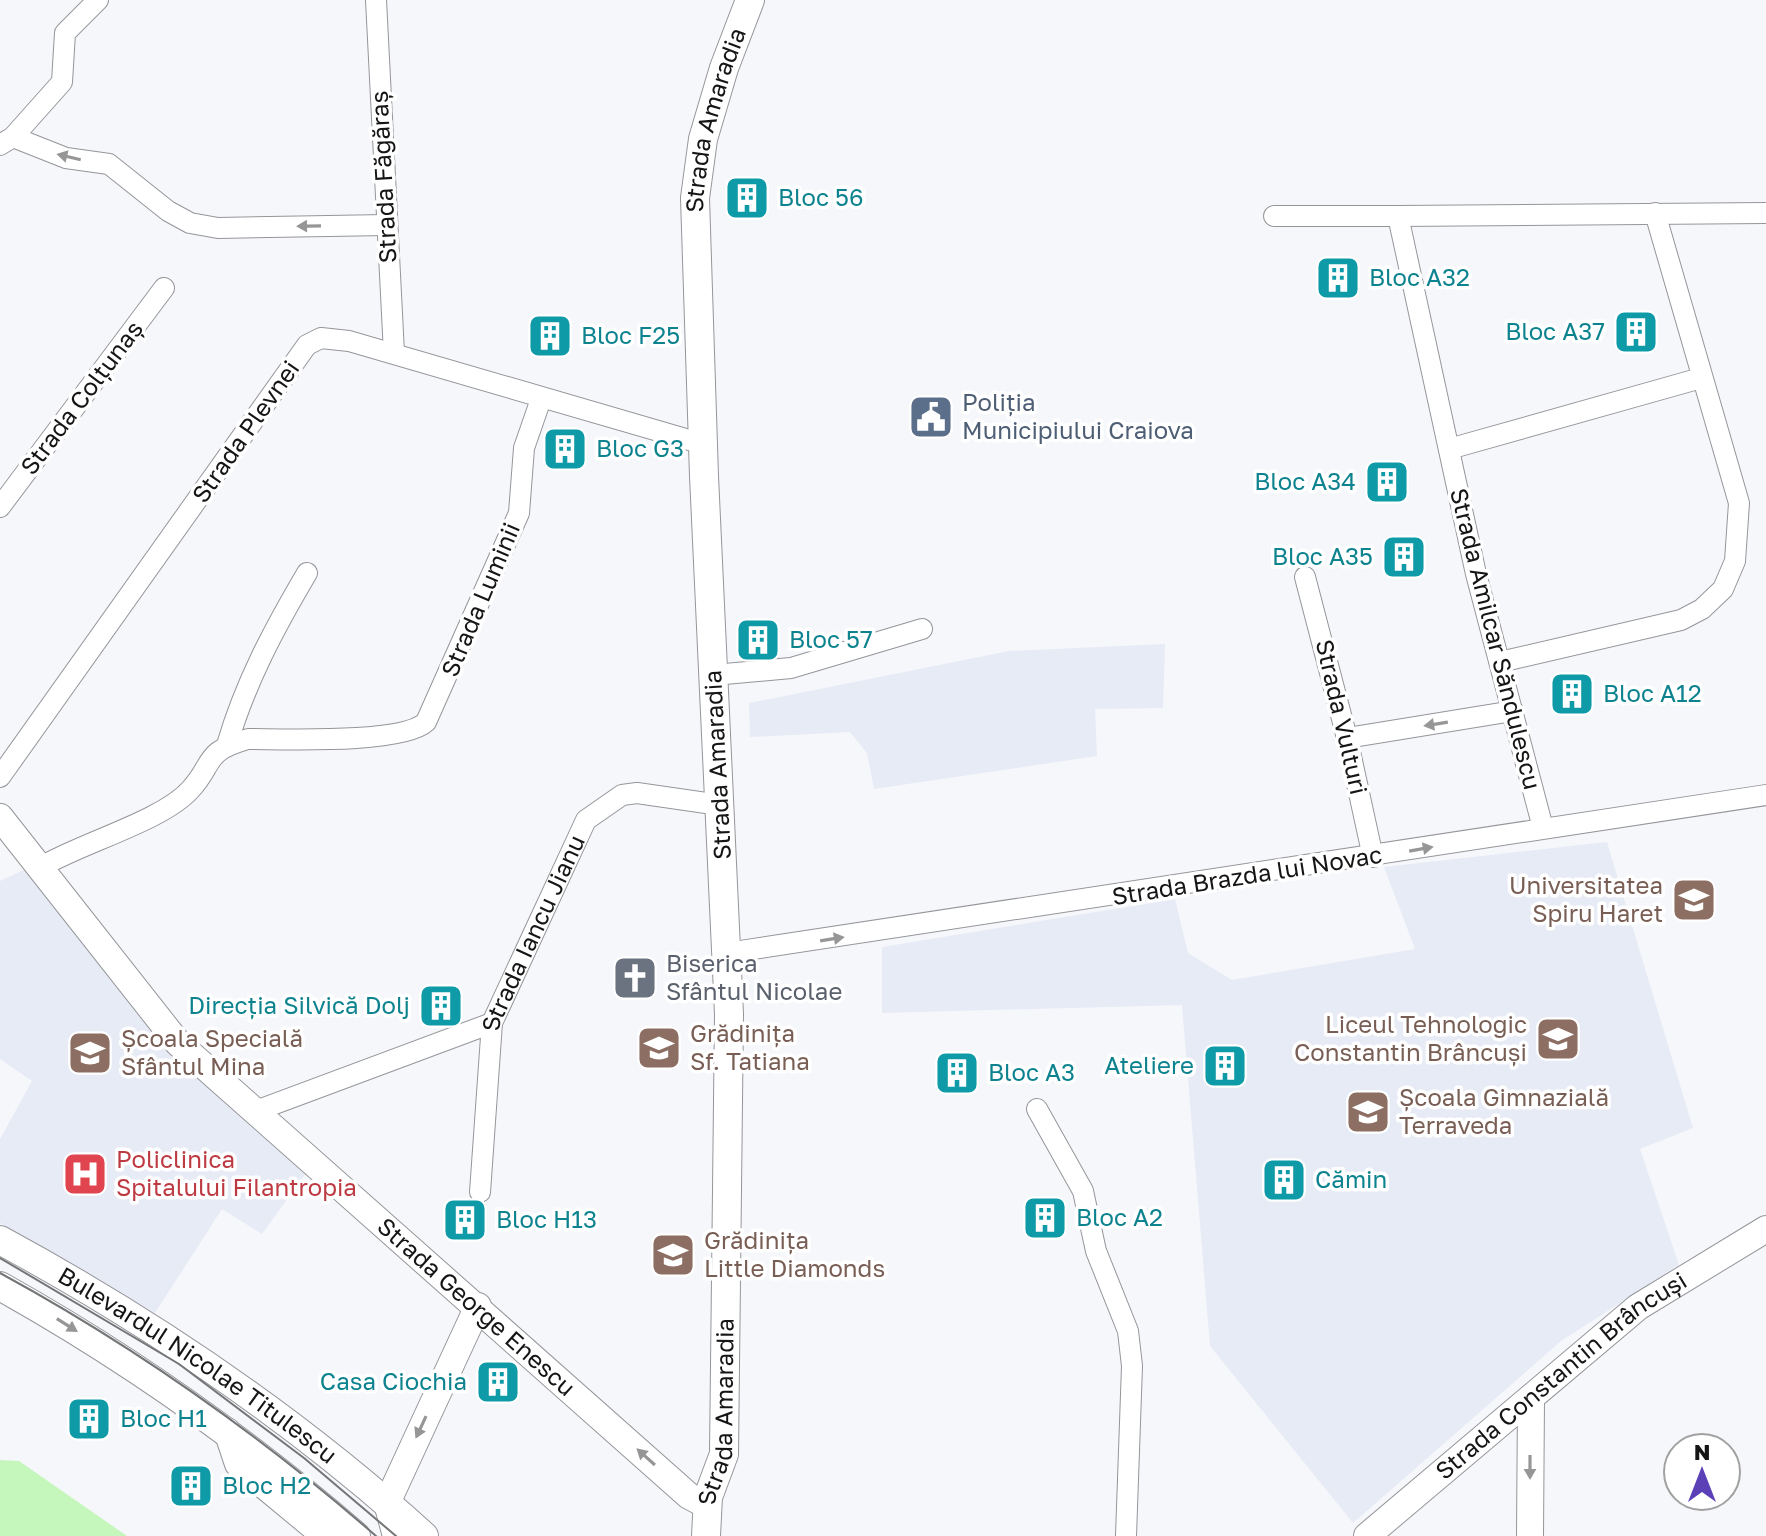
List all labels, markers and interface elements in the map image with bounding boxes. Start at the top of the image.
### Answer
street label: Strada Amaradia [679,23,751,213]
street label: Strada Făgăraș [364,90,402,264]
one-way arrow [57,150,82,163]
building icon: Bloc 56 [723,174,771,222]
place label: Bloc 56 [778,182,863,211]
one-way arrow [296,220,321,232]
building icon: Bloc A32 [1314,254,1362,302]
place label: Bloc A32 [1369,262,1470,291]
building icon: Bloc A37 [1612,308,1660,356]
building icon: Bloc F25 [526,312,574,360]
street label: Strada Colțunaș [14,314,149,480]
place label: Bloc A37 [1505,316,1605,345]
place label: Bloc F25 [581,320,680,349]
street label: Strada Plevnei [185,355,304,508]
place label: Poliția Municipiului Craiova [962,387,1194,444]
public building icon: Poliția Municipiului Craiova [907,393,955,441]
building icon: Bloc G3 [541,425,589,473]
place label: Bloc G3 [596,433,684,462]
building icon: Bloc A34 [1363,458,1411,506]
place label: Bloc A34 [1254,466,1356,495]
street label: Strada Amilcar Săndulescu [1445,485,1548,792]
street label: Strada Luminii [434,518,525,681]
building icon: Bloc A35 [1380,533,1428,581]
place label: Bloc A35 [1272,541,1373,570]
building icon: Bloc 57 [734,616,782,664]
place label: Bloc 57 [789,624,873,653]
street label: Strada Vulturi [1311,636,1374,797]
street label: Strada Amaradia [697,670,736,861]
building icon: Bloc A12 [1548,670,1596,718]
place label: Bloc A12 [1603,678,1702,707]
one-way arrow [1423,718,1448,731]
street label: Strada Iancu Jianu [475,830,590,1032]
street label: Strada Brazda lui Novac [1110,839,1384,910]
one-way arrow [1409,842,1434,855]
place label: Universitatea Spiru Haret [1509,870,1663,927]
school or university icon: Universitatea Spiru Haret [1670,876,1718,924]
one-way arrow [820,932,845,945]
place label: Biserica Sfântul Nicolae [666,948,842,1005]
church icon: Biserica Sfântul Nicolae [611,954,659,1002]
building icon: Direcția Silvică Dolj [417,982,465,1030]
place label: Direcția Silvică Dolj [188,990,410,1020]
place label: Liceul Tehnologic Constantin Brâncuși [1294,1009,1527,1067]
school or university icon: Liceul Tehnologic Constantin Brâncuși [1534,1015,1582,1063]
place label: Grădinița Sf. Tatiana [690,1018,810,1075]
place label: Școala Specială Sfântul Mina [121,1023,303,1080]
school or university icon: Grădinița Sf. Tatiana [635,1024,683,1072]
school or university icon: Școala Specială Sfântul Mina [66,1029,114,1077]
building icon: Ateliere [1201,1042,1249,1090]
building icon: Bloc A3 [933,1049,981,1097]
place label: Ateliere [1104,1050,1194,1079]
place label: Bloc A3 [988,1057,1075,1086]
place label: Școala Gimnazială Terraveda [1399,1082,1609,1139]
school or university icon: Școala Gimnazială Terraveda [1344,1088,1392,1136]
place label: Policlinica Spitalului Filantropia [116,1144,357,1201]
hospital icon: Policlinica Spitalului Filantropia [61,1150,109,1198]
building icon: Cămin [1260,1156,1308,1204]
place label: Cămin [1315,1164,1387,1193]
building icon: Bloc A2 [1021,1194,1069,1242]
building icon: Bloc H13 [441,1196,489,1244]
place label: Bloc A2 [1076,1202,1163,1231]
place label: Bloc H13 [496,1204,597,1233]
street label: Strada George Enescu [372,1211,582,1401]
place label: Grădinița Little Diamonds [704,1225,885,1282]
school or university icon: Grădinița Little Diamonds [649,1231,697,1279]
street label: Bulevardul Nicolae Titulescu [53,1260,343,1469]
street label: Strada Constantin Brâncuși [1429,1265,1691,1485]
one-way arrow [57,1317,78,1332]
street label: Strada Amaradia [692,1318,739,1506]
building icon: Casa Ciochia [474,1358,522,1406]
place label: Casa Ciochia [320,1366,467,1395]
building icon: Bloc H1 [65,1395,113,1443]
place label: Bloc H1 [120,1403,207,1432]
one-way arrow [415,1415,428,1439]
north arrow [1662,1432,1742,1512]
text: N [1694,1438,1710,1465]
one-way arrow [636,1449,656,1466]
one-way arrow [1524,1455,1537,1480]
building icon: Bloc H2 [167,1462,215,1510]
place label: Bloc H2 [222,1470,311,1499]

